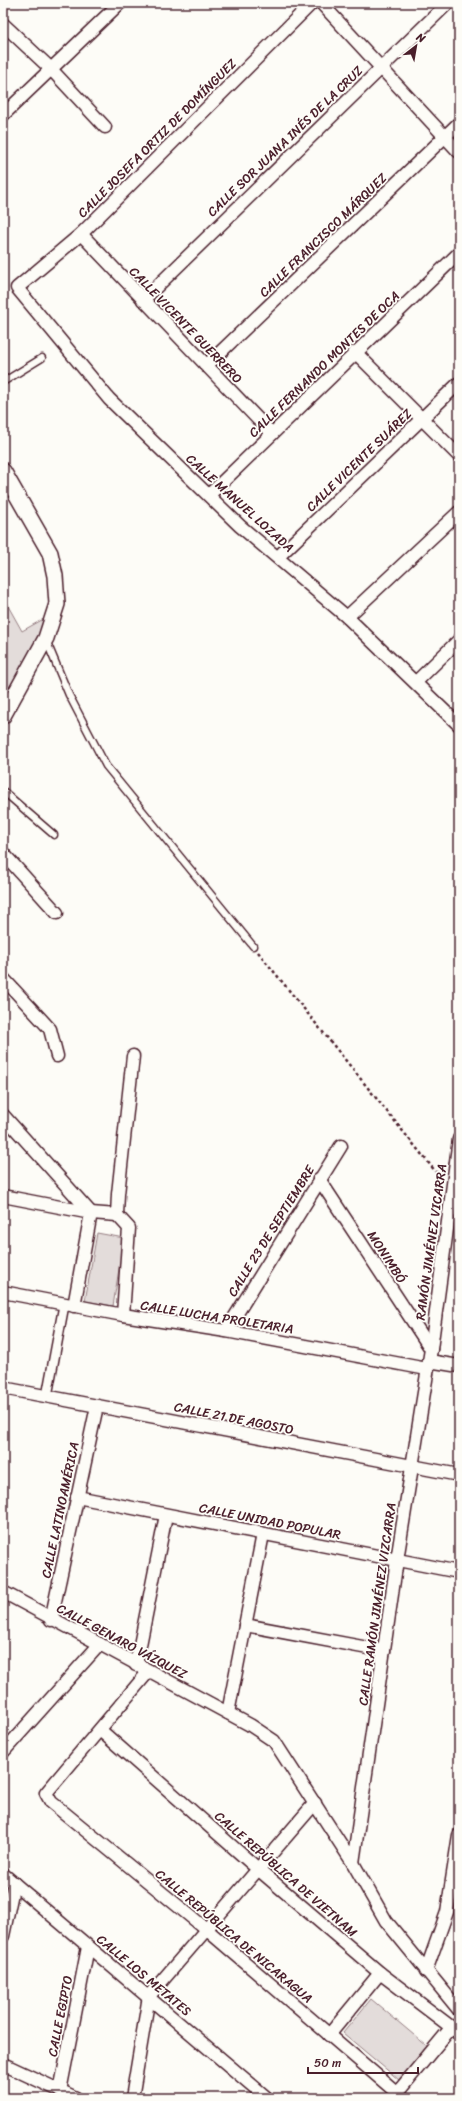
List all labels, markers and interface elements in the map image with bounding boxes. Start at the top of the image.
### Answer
north arrow [396,26,436,66]
text: N [412,27,429,48]
street label: CALLE JOSEFA ORTIZ DE DOMÍNGUEZ [72,52,243,223]
street label: CALLE SOR JUANA INÉS DE LA CRUZ [201,59,369,222]
street label: CALLE FRANCISCO MÁRQUEZ [253,167,393,303]
street label: CALLE VICENTE GUERRERO [124,261,248,389]
street label: CALLE FERNANDO MONTES DE OCA [243,285,405,443]
street label: CALLE VICENTE SUÁREZ [300,403,418,517]
street label: CALLE MANUEL LOZADA [181,448,299,558]
street label: CALLE 23 DE SEPTIEMBRE [221,1160,321,1301]
street label: RAMÓN JIMÉNEZ VICARRA [409,1162,453,1322]
street label: MONIMBÓ [361,1226,413,1288]
street label: CALLE LUCHA PROLETARIA [139,1294,295,1340]
street label: CALLE 21 DE AGOSTO [172,1395,296,1441]
street label: CALLE LATINOAMÉRICA [34,1440,86,1580]
street label: CALLE UNIDAD POPULAR [197,1496,343,1546]
street label: CALLE RAMÓN JIMÉNEZ VIZCARRA [351,1501,403,1707]
street label: CALLE GENARO VÁZQUEZ [53,1597,192,1685]
street label: CALLE REPÚBLICA DE VIETNAM [209,1805,363,1943]
street label: CALLE REPÚBLICA DE NICARAGUA [150,1863,318,2009]
street label: CALLE LOS METATES [91,1928,197,2022]
street label: CALLE EGIPTO [41,1973,79,2059]
scale bar [308,2049,418,2075]
text: 50 m [314,2052,341,2074]

